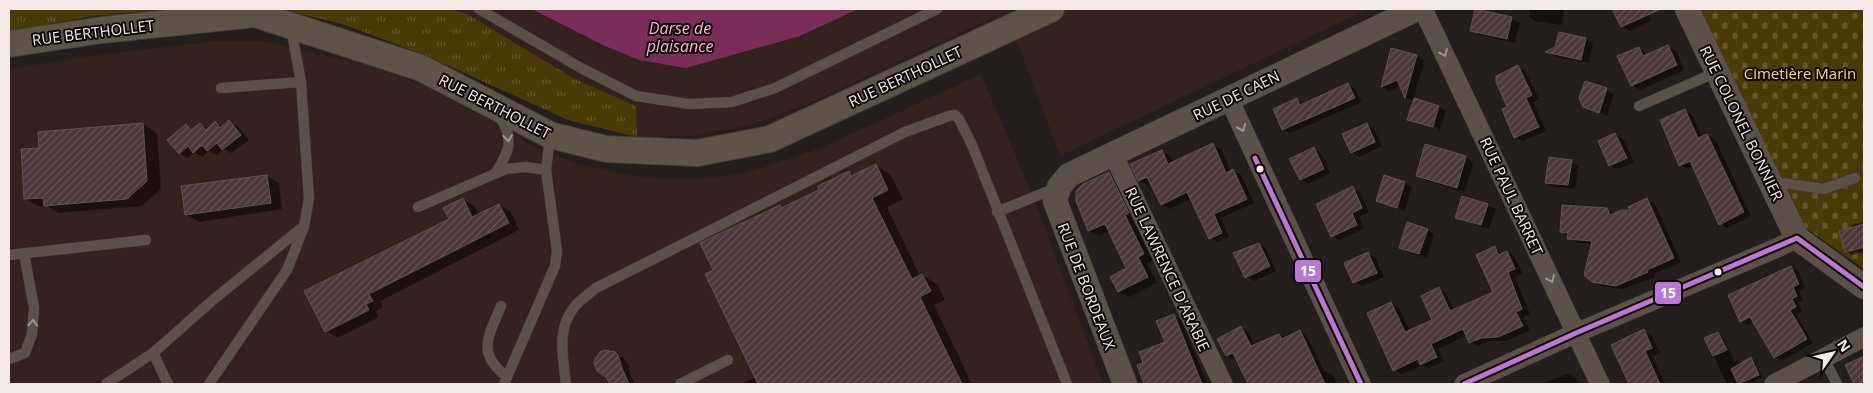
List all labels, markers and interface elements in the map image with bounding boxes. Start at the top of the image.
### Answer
street label: RUE BERTHOLLET [31,14,156,49]
water label: Darse de plaisance [646,17,713,57]
street label: RUE BERTHOLLET [845,41,966,111]
street label: RUE COLONEL BONNIER [1696,42,1789,204]
one-way arrow [1437,48,1448,57]
park label: Cimetière Marin [1744,63,1856,83]
street label: RUE DE CAEN [1189,65,1283,125]
street label: RUE BERTHOLLET [436,69,555,143]
one-way arrow [1236,123,1247,132]
street label: RUE PAUL BARRET [1476,134,1548,259]
one-way arrow [502,135,513,143]
unlabelled marker [1255,164,1265,174]
street label: RUE LAWRENCE D'ARABIE [1121,184,1215,354]
street label: RUE DE BORDEAUX [1054,220,1121,353]
line badge: 15 [1294,259,1322,283]
text: 15 [1300,261,1316,280]
unlabelled marker [1713,267,1723,277]
one-way arrow [1545,274,1555,283]
line badge: 15 [1654,281,1682,305]
text: 15 [1660,283,1676,302]
one-way arrow [28,319,38,326]
north arrow [1808,328,1858,378]
text: N [1833,335,1855,355]

